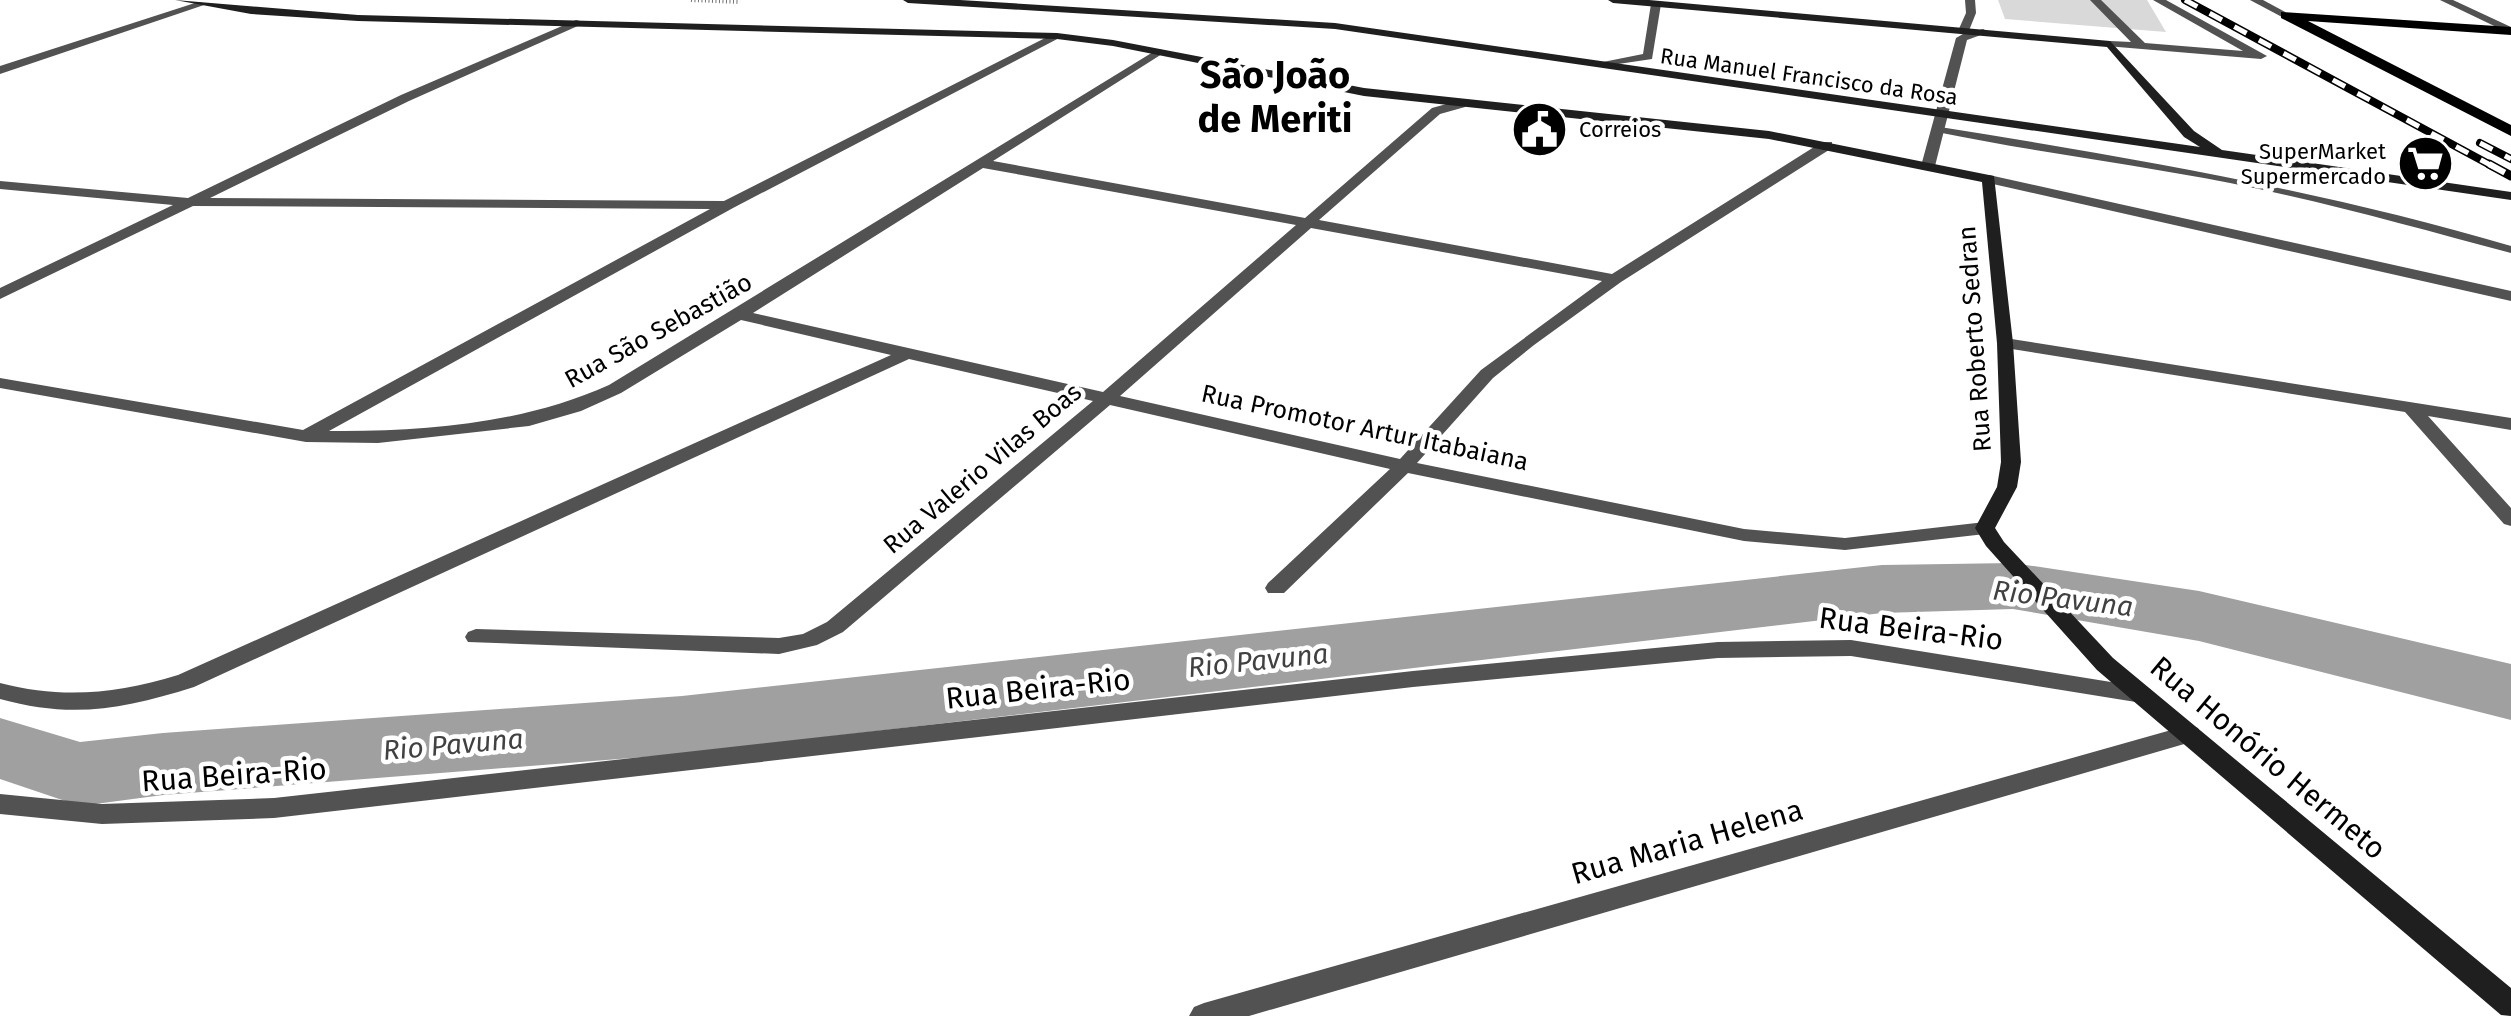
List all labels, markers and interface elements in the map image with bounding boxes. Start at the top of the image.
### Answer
street label: Rua Manuel Francisco da Rosa [1658,42,1959,111]
district label: São João de Meriti [1198,52,1352,142]
public building icon: Correios [1510,99,1570,159]
place label: Correios [1579,116,1661,143]
supermarket icon: SuperMarket Supermercado [2395,134,2455,194]
place label: SuperMarket Supermercado [2241,138,2386,190]
street label: Rua Roberto Sedran [1952,225,1998,453]
street label: Rua São Sebastião [560,267,757,395]
street label: Rua Valerio Vilas Boas [878,377,1088,560]
street label: Rua Promotor Artur Itabaiana [1198,379,1531,477]
water label: Rio Pavuna [1991,574,2135,623]
street label: Rua Beira-Rio [1817,600,2005,658]
water label: Rio Pavuna [1186,637,1330,684]
street label: Rua Honório Hermeto [2143,649,2393,867]
street label: Rua Beira-Rio [944,661,1132,717]
water label: Rio Pavuna [381,722,525,767]
street label: Rua Beira-Rio [140,751,328,799]
street label: Rua Maria Helena [1567,792,1807,892]

